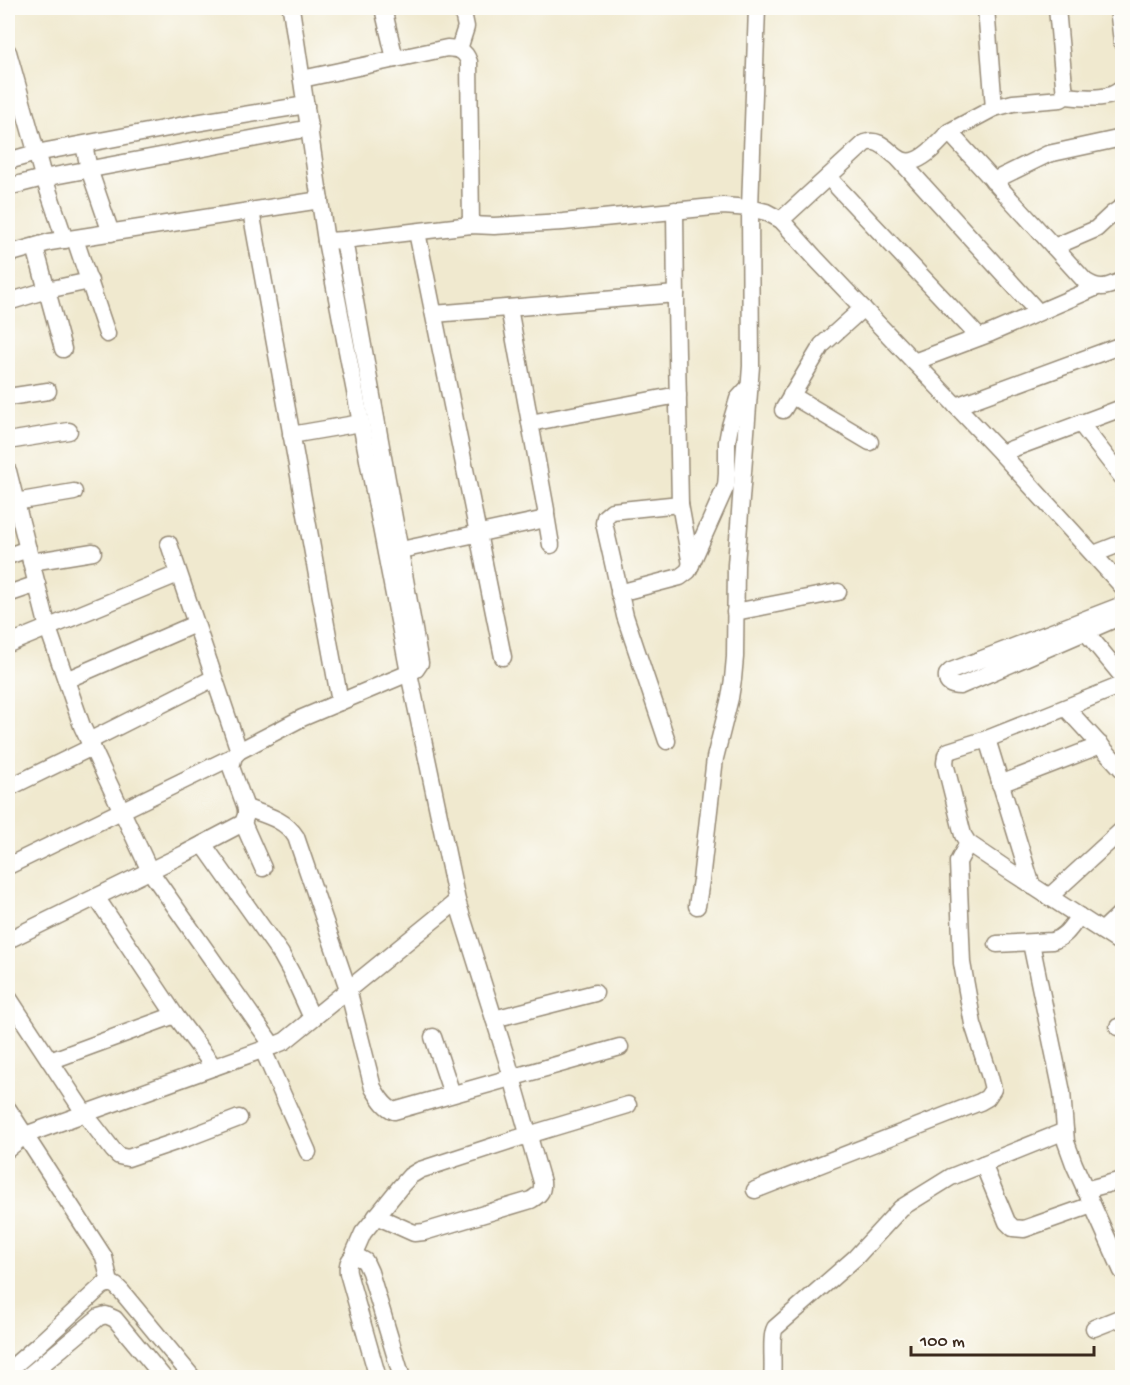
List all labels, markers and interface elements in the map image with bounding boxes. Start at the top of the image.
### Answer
scale bar [911,1319,1094,1357]
text: 100 m [919,1332,965,1353]

